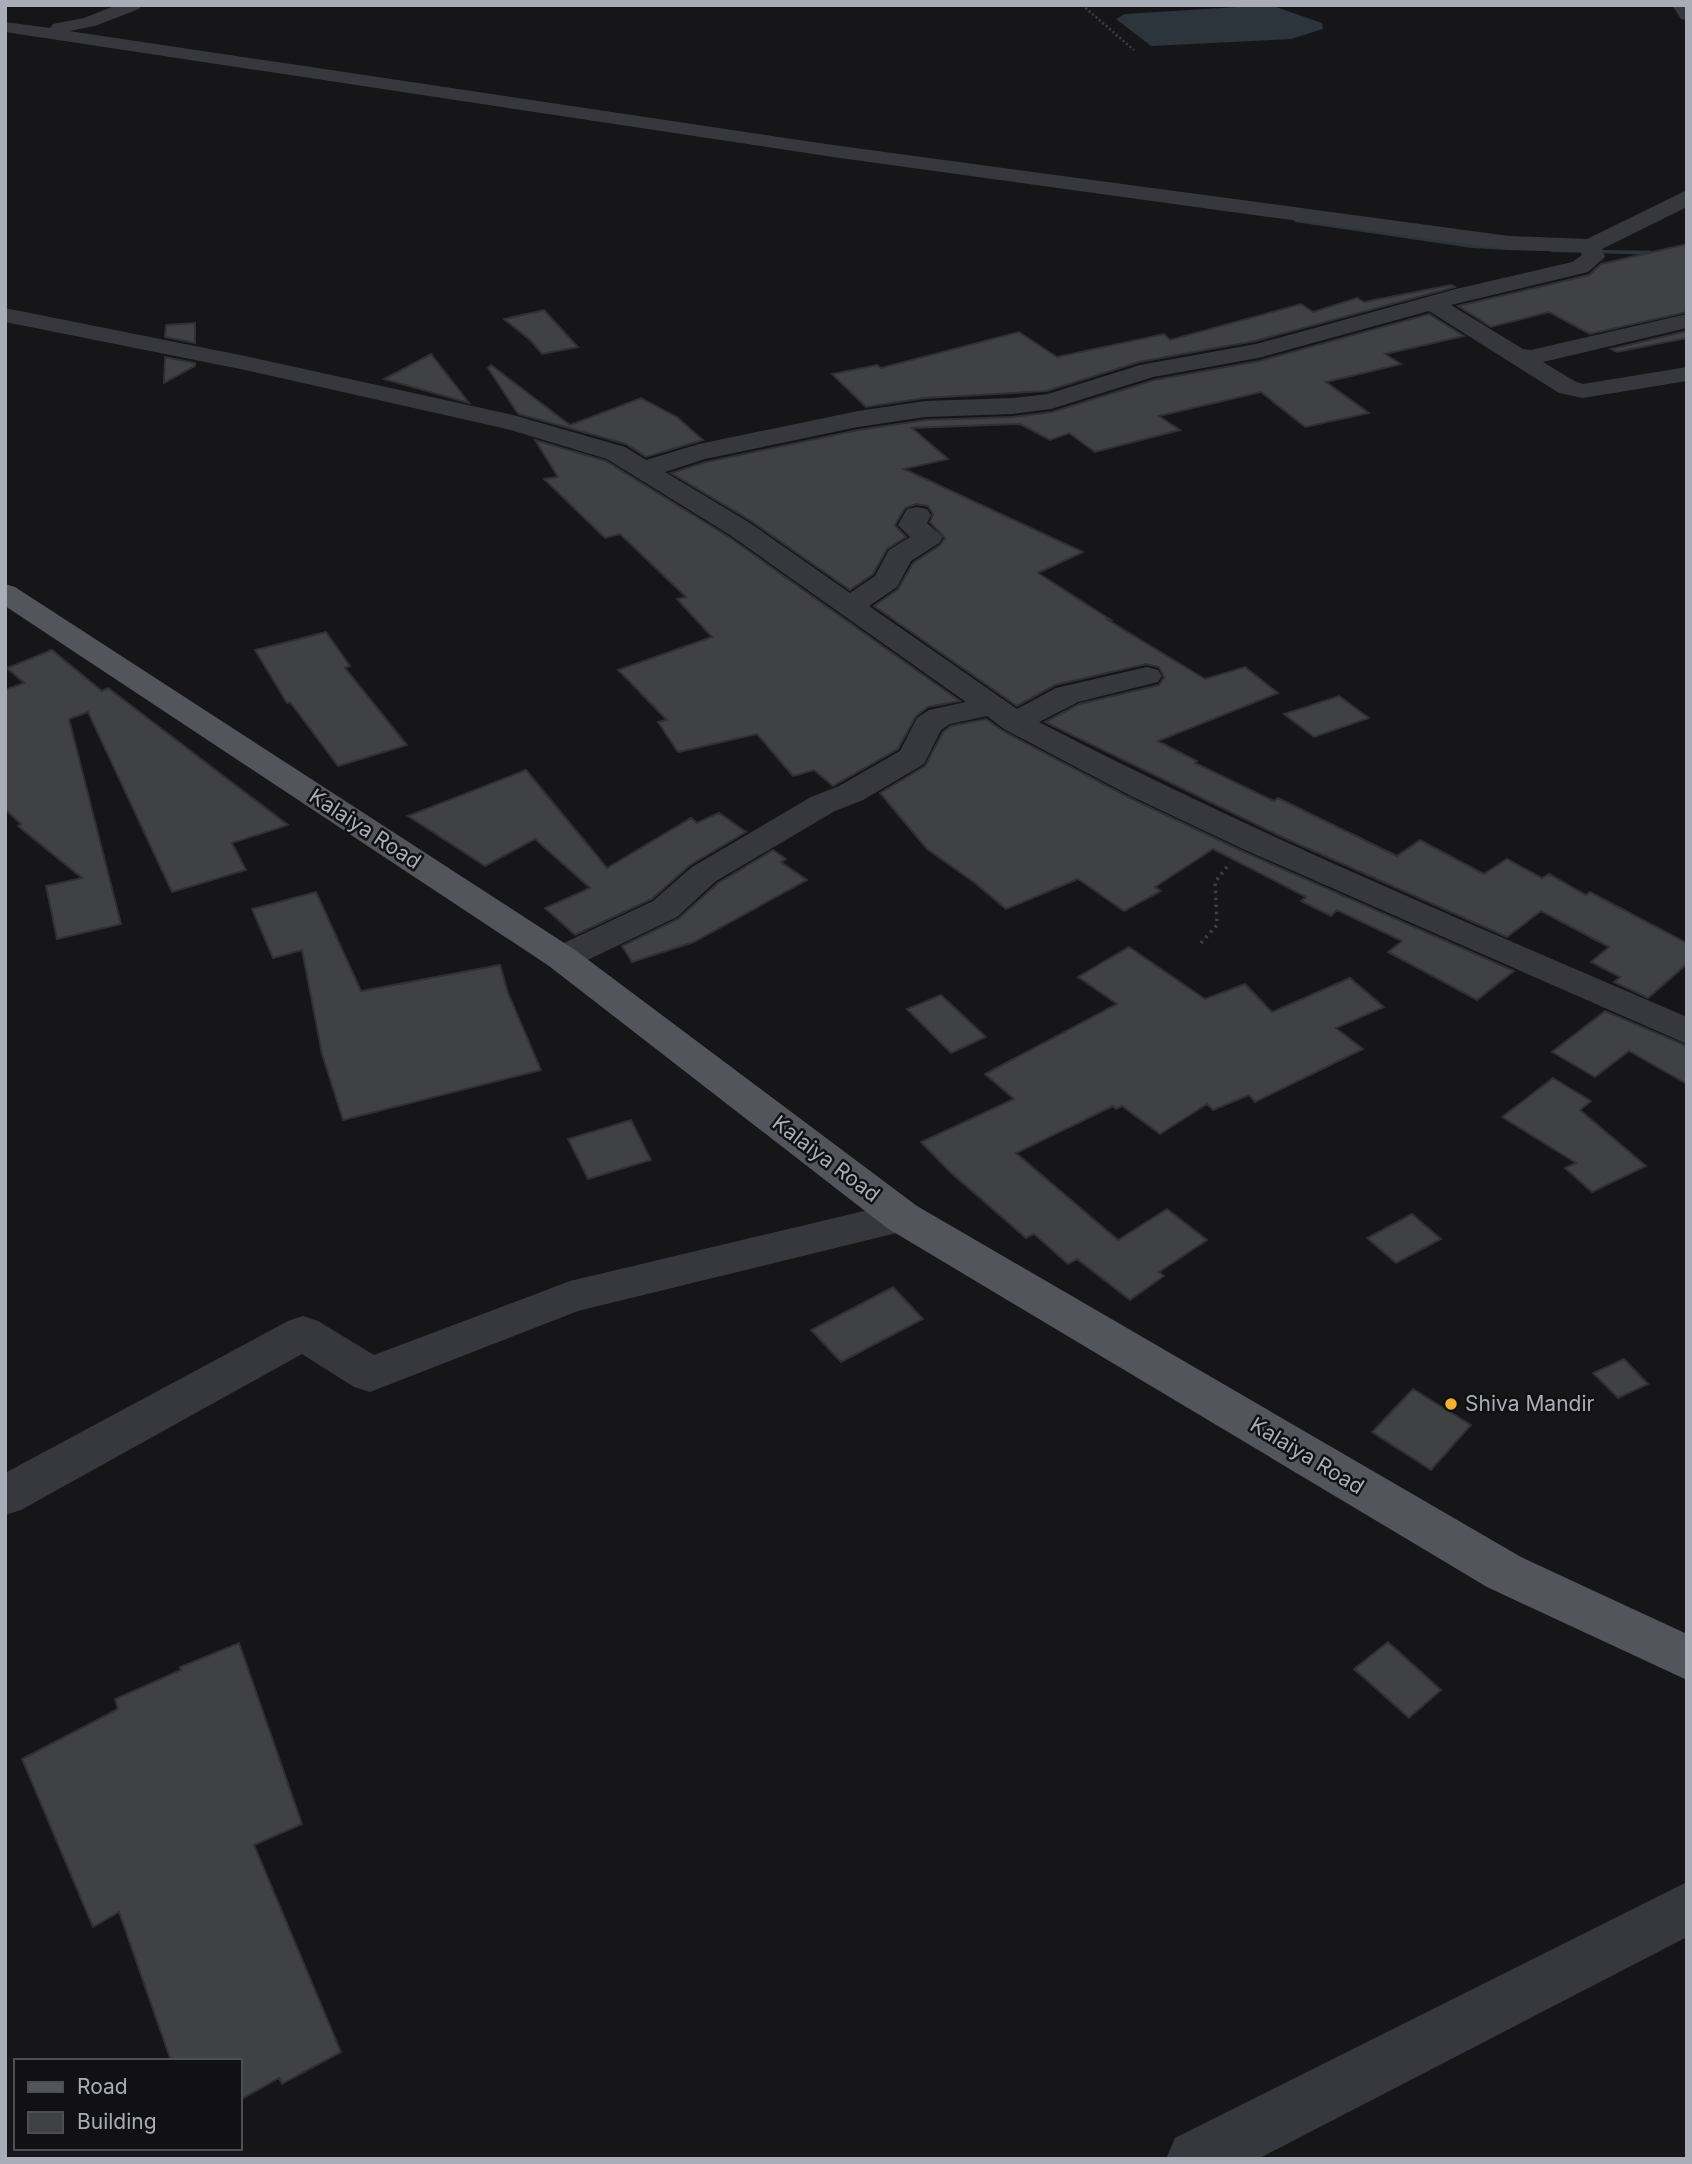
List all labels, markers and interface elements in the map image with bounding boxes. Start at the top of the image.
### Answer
street label: Kalaiya Road [305,783,426,874]
street label: Kalaiya Road [768,1110,885,1207]
place label: Shiva Mandir [1465,1391,1594,1416]
marker: Shiva Mandir [1443,1396,1459,1412]
street label: Kalaiya Road [1246,1412,1369,1499]
legend [14,2059,242,2150]
text: Road [77,2074,128,2099]
text: Building [77,2109,157,2134]

